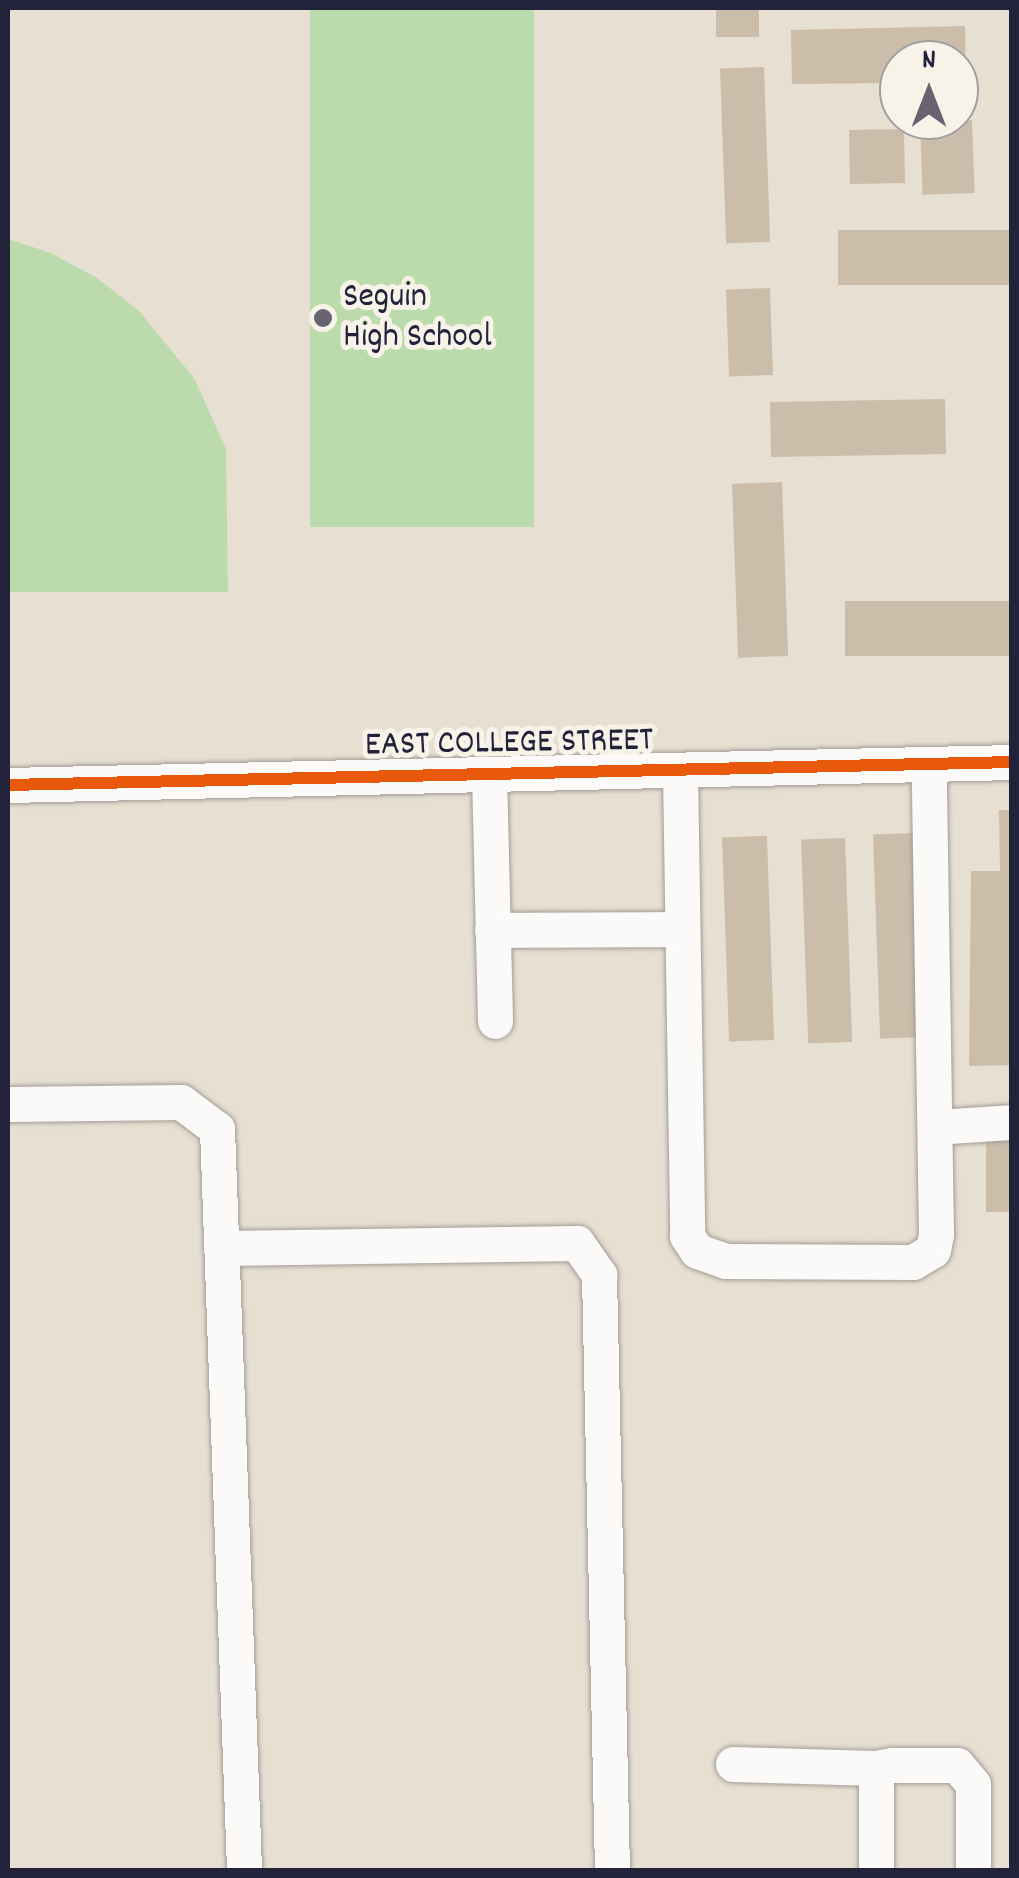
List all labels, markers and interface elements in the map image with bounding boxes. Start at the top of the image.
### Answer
north arrow [879,40,979,140]
text: N [922,42,936,82]
place label: Seguin High School [343,277,492,359]
marker: Seguin High School [312,307,334,329]
street label: EAST COLLEGE STREET [365,720,653,768]

